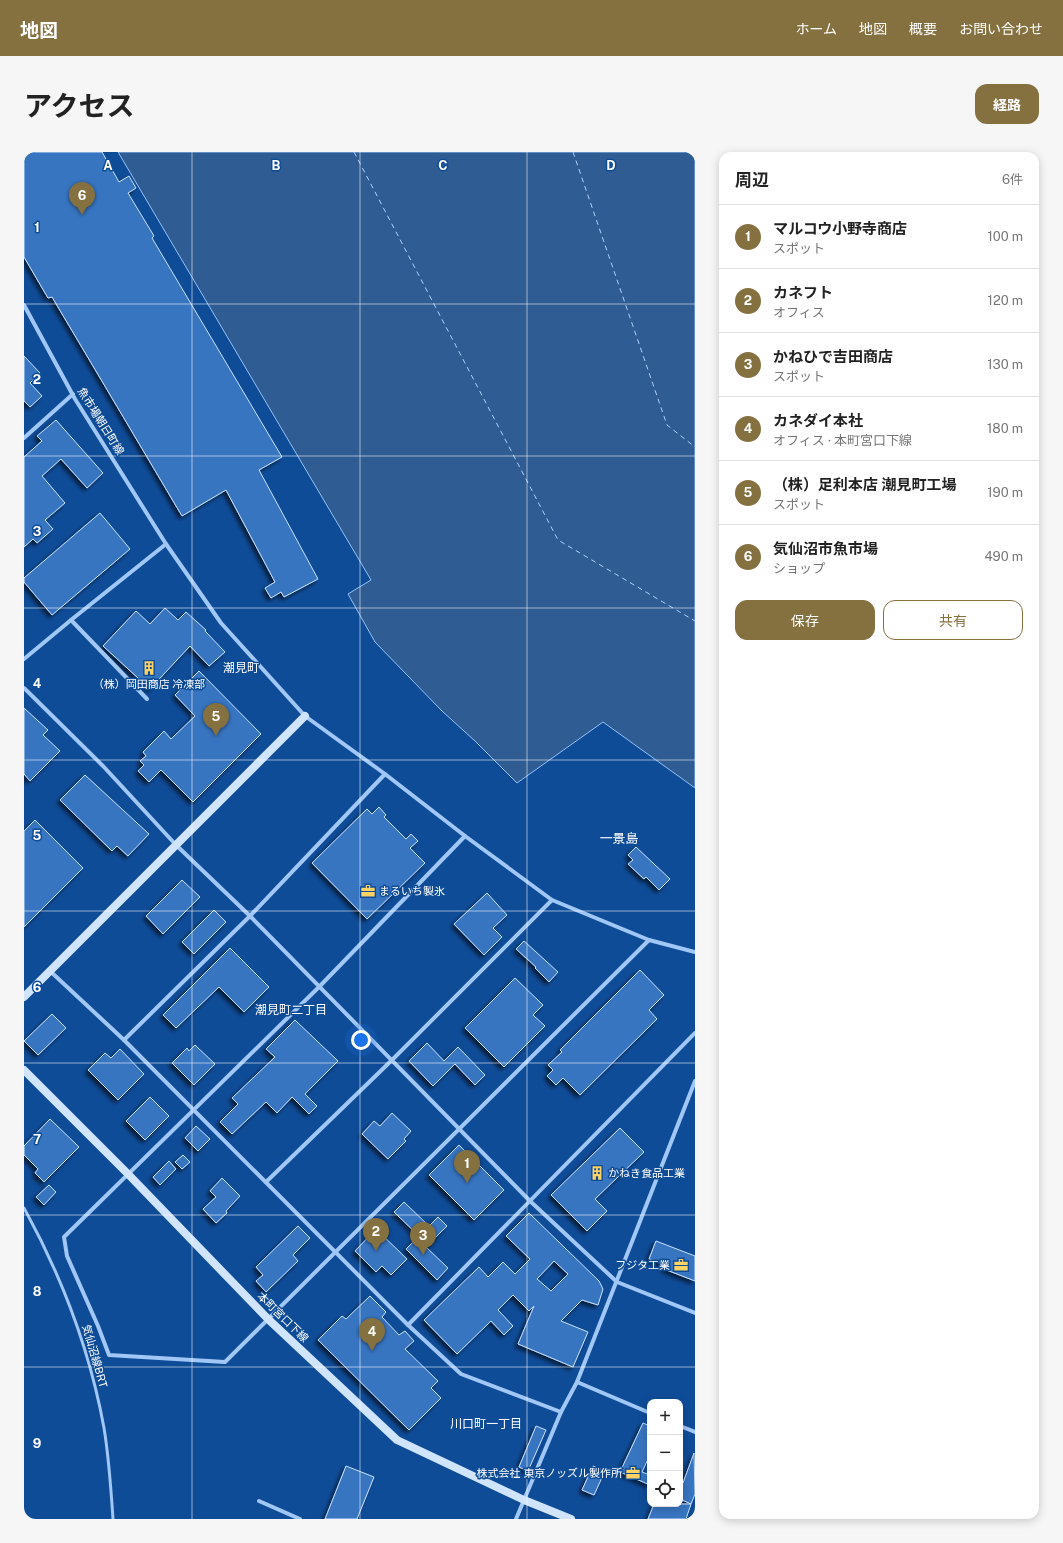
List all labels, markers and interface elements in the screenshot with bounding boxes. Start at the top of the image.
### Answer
text: 地図 [20,19,58,41]
text: ホーム [795,21,837,37]
text: 地図 [859,21,887,37]
text: 概要 [909,21,937,37]
text: お問い合わせ [959,21,1043,37]
button: 経路 [975,84,1039,124]
text: アクセス [24,89,135,122]
text: A [103,158,113,173]
text: B [272,158,281,173]
text: C [438,158,448,173]
text: D [606,158,616,173]
text: 周辺 [735,170,769,190]
text: 6件 [1002,172,1023,187]
pin: 6 [69,182,95,215]
text: 1 [34,220,40,235]
text: マルコウ小野寺商店 [773,220,907,237]
text: 1 [745,229,751,244]
text: 100 m [987,229,1023,244]
text: スポット [773,241,825,256]
text: カネフト [773,284,833,301]
text: 2 [744,293,752,308]
text: 120 m [988,293,1023,308]
text: オフィス [773,305,825,320]
text: かねひで吉田商店 [773,348,893,365]
text: 3 [744,357,752,372]
text: 130 m [987,357,1023,372]
text: スポット [773,369,825,384]
text: 2 [33,372,41,387]
street label: 魚市場朝日町線 [76,385,126,457]
text: カネダイ本社 [773,412,863,429]
text: 4 [744,421,752,436]
text: 180 m [987,421,1023,436]
text: オフィス · 本町宮口下線 [773,433,912,448]
text: （株）足利本店 潮見町工場 [773,476,956,493]
text: 5 [744,485,752,500]
text: 190 m [987,485,1023,500]
text: スポット [773,497,825,512]
text: 3 [33,524,42,539]
text: 気仙沼市魚市場 [773,540,878,557]
text: 6 [744,549,752,564]
text: 490 m [984,549,1023,564]
text: ショップ [773,561,825,576]
button: 保存 [735,600,875,640]
button: 共有 [883,600,1023,640]
building icon: （株）岡田商店 冷凍部 [141,660,157,676]
district label: 潮見町 [223,661,259,675]
text: 4 [33,676,42,691]
place label: （株）岡田商店 冷凍部 [93,678,205,690]
pin: 5 [203,703,229,736]
text: 5 [33,828,42,843]
district label: 一景島 [599,831,639,846]
office icon: まるいち製氷 [360,883,376,899]
place label: まるいち製氷 [379,885,445,897]
text: 6 [33,980,42,995]
district label: 潮見町二丁目 [255,1003,327,1017]
your location [351,1030,371,1050]
text: 7 [33,1132,41,1147]
pin: 1 [454,1150,480,1183]
building icon: かねき食品工業 [589,1165,605,1181]
place label: かねき食品工業 [608,1167,685,1179]
pin: 2 [363,1218,389,1251]
pin: 3 [410,1222,436,1255]
office icon: フジタ工業 [673,1257,689,1273]
place label: フジタ工業 [615,1259,670,1271]
text: 8 [33,1284,42,1299]
street label: 本町宮口下線 [255,1290,311,1344]
pin: 4 [359,1318,385,1351]
street label: 気仙沼線BRT [80,1323,110,1389]
map controls [647,1399,683,1507]
button: + [647,1399,683,1435]
district label: 川口町一丁目 [450,1417,522,1431]
button: − [647,1435,683,1471]
text: 9 [33,1436,41,1451]
office icon: 株式会社 東京ノッズル製作所 [625,1465,641,1481]
place label: 株式会社 東京ノッズル製作所 [477,1467,623,1479]
button: locate [647,1471,683,1507]

